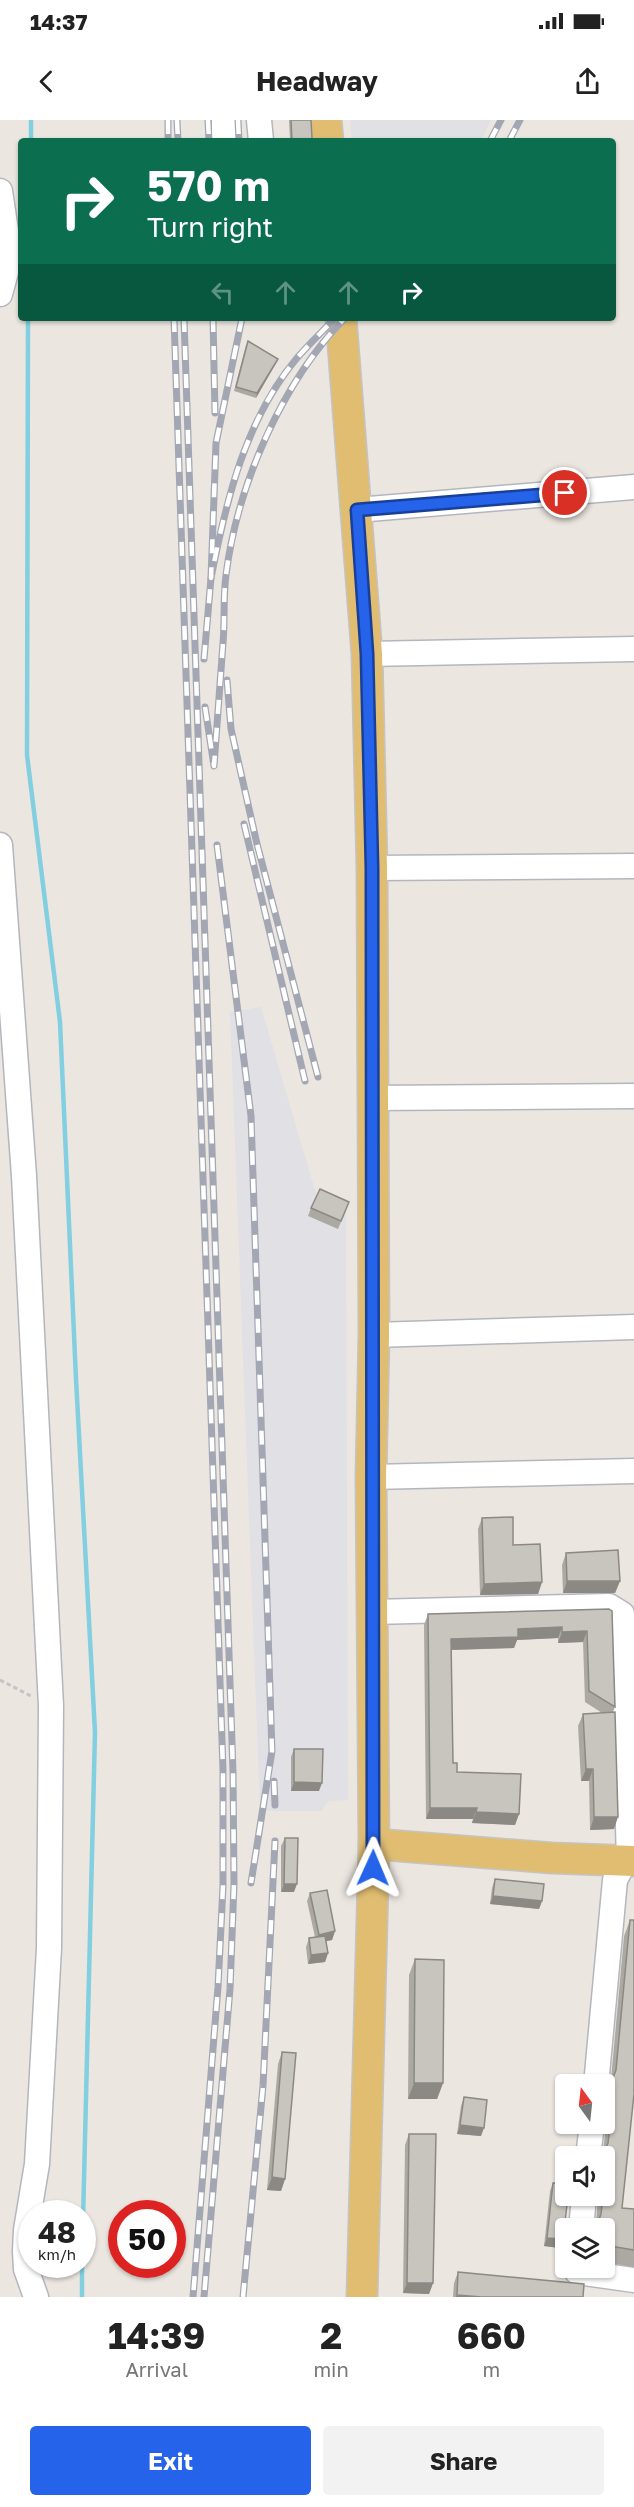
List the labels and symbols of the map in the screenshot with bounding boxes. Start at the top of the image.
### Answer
pin [539,467,590,518]
position arrow [341,1836,405,1900]
north arrow [555,2074,615,2134]
speed limit sign: 50 [108,2200,186,2278]

